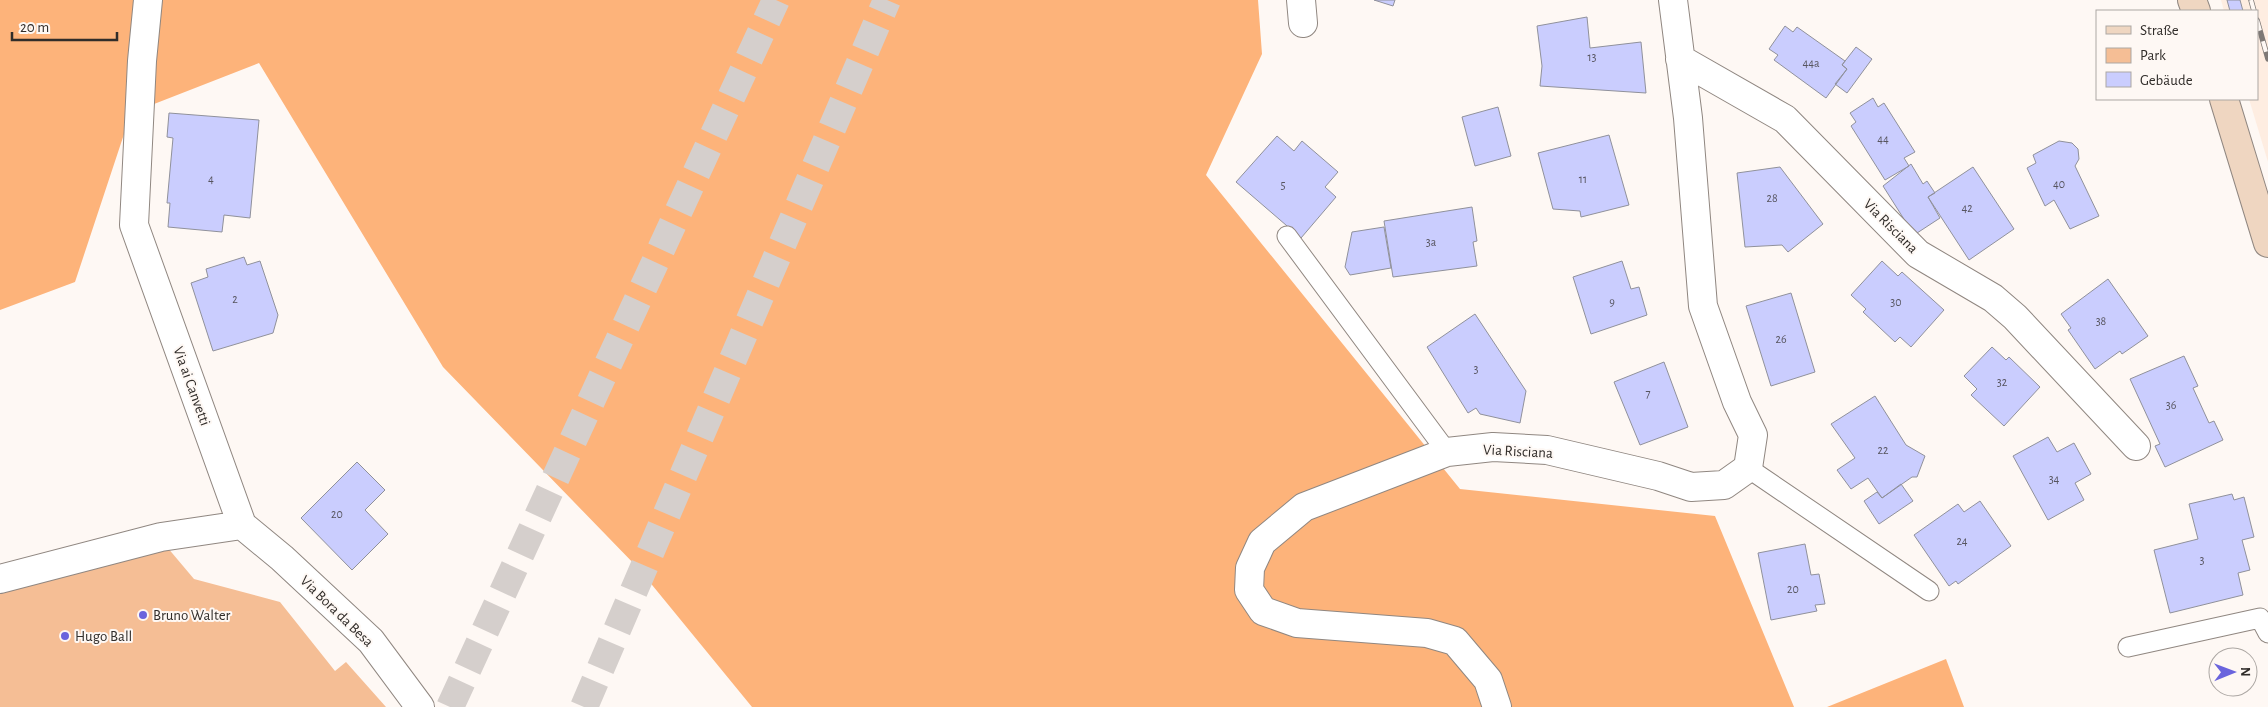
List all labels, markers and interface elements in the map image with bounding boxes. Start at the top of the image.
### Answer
scale bar [12,10,118,42]
legend [2096,10,2258,100]
text: 20 m [20,20,49,35]
text: Straße [2140,23,2179,38]
text: Park [2140,48,2166,63]
house number: 13 [1587,51,1597,63]
house number: 44a [1802,57,1820,69]
text: Gebäude [2140,73,2193,88]
house number: 44 [1877,133,1889,145]
house number: 4 [208,173,214,185]
house number: 11 [1579,173,1587,185]
house number: 40 [2053,178,2065,190]
house number: 5 [1280,179,1286,191]
house number: 28 [1766,192,1778,204]
street label: Via Risciana [1861,196,1921,256]
house number: 42 [1961,202,1973,214]
house number: 3a [1426,236,1437,248]
house number: 2 [232,293,238,305]
house number: 9 [1609,296,1615,308]
house number: 30 [1890,296,1902,308]
house number: 38 [2096,315,2107,327]
house number: 26 [1775,333,1787,345]
street label: Via ai Canvetti [170,345,213,428]
house number: 3 [1474,363,1479,375]
house number: 32 [1997,376,2008,388]
house number: 7 [1645,387,1651,399]
house number: 36 [2166,399,2177,411]
street label: Via Risciana [1483,442,1553,461]
house number: 22 [1878,444,1889,456]
house number: 34 [2049,473,2060,485]
house number: 20 [331,508,343,520]
house number: 24 [1956,535,1968,547]
house number: 3 [2200,554,2205,566]
street label: Via Bora da Besa [297,573,376,650]
house number: 20 [1787,583,1799,595]
place label: Bruno Walter [153,608,231,623]
marker: Bruno Walter [137,609,149,621]
place label: Hugo Ball [75,629,132,644]
marker: Hugo Ball [59,630,71,642]
north arrow [2208,647,2258,697]
text: N [2238,667,2252,677]

